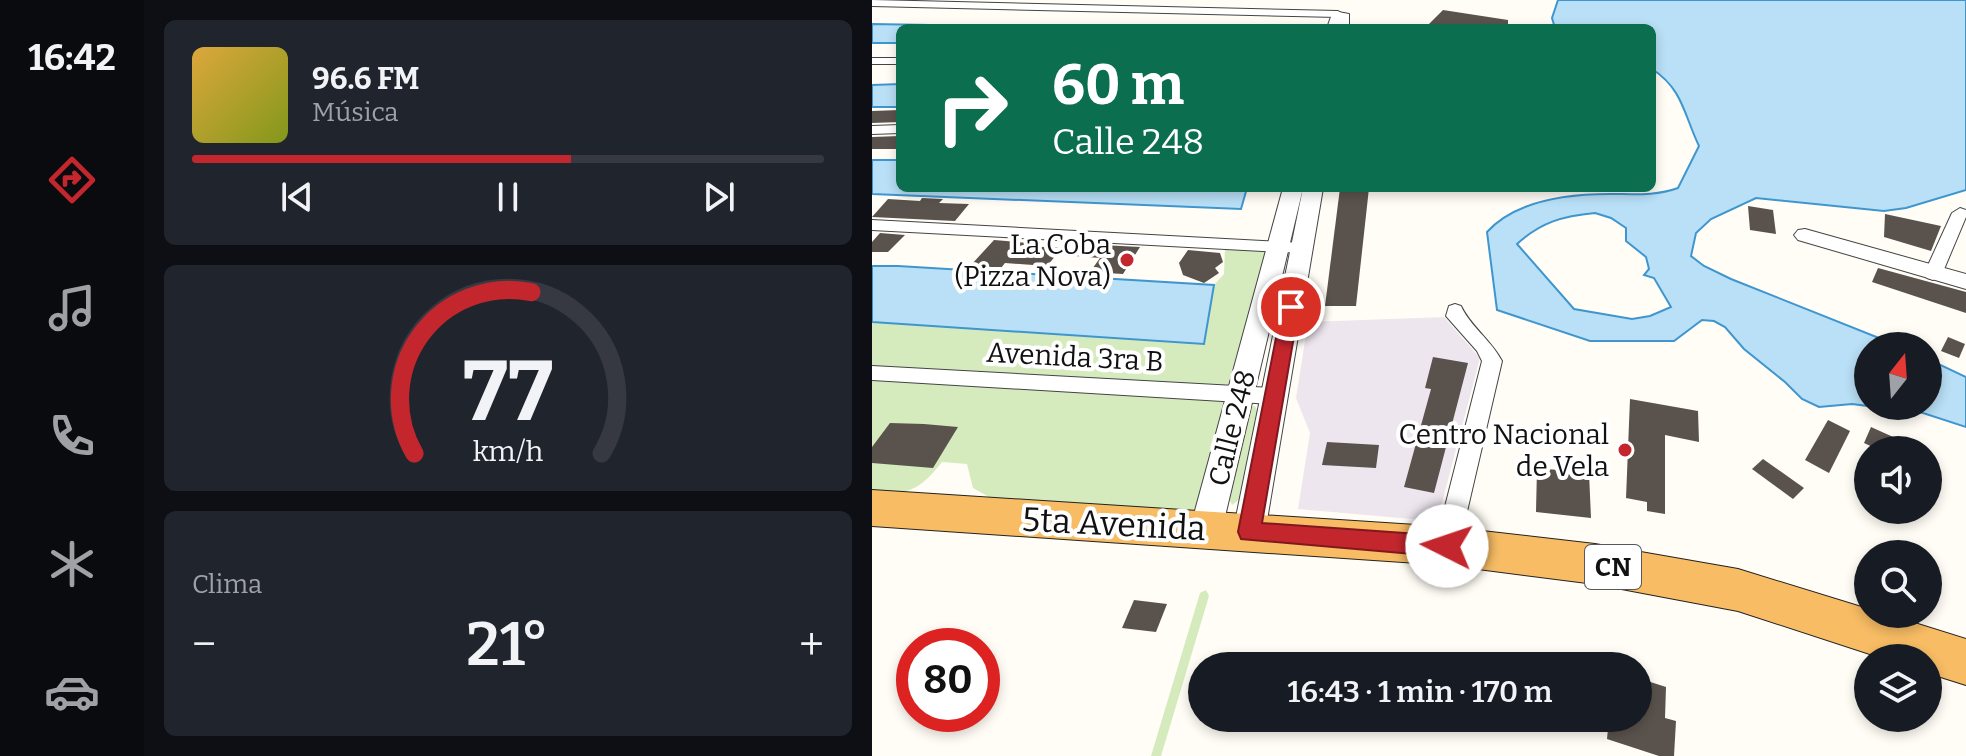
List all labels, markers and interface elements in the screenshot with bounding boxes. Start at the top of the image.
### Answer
text: 16:42 [28,36,116,80]
text: 60 m [1052,52,1184,119]
icon: right [920,56,1024,160]
text: 96.6 FM [312,61,419,97]
text: Música [312,97,399,128]
text: Calle 248 [1052,120,1204,164]
icon: directions [44,152,100,208]
icon: previous [275,175,319,219]
icon: pause [486,175,530,219]
icon: next [697,175,741,219]
place label: La Coba (Pizza Nova) [954,228,1111,293]
marker: La Coba (Pizza Nova) [1118,251,1136,269]
pin [1257,273,1325,341]
icon: music [44,280,100,336]
icon: arrive [1269,285,1313,329]
north arrow [1854,332,1942,420]
map controls [1854,332,1942,732]
street label: Avenida 3ra B [986,336,1164,378]
text: 77 [463,342,553,442]
street label: Calle 248 [1202,367,1262,489]
icon: phone [44,408,100,464]
place label: Centro Nacional de Vela [1399,418,1609,483]
text: km/h [473,434,544,469]
button: sound [1854,436,1942,524]
marker: Centro Nacional de Vela [1616,441,1634,459]
street label: 5ta Avenida [1021,499,1207,549]
position arrow [1405,504,1489,588]
icon: climate [44,536,100,592]
button: search [1854,540,1942,628]
road number: CN [1585,545,1641,589]
text: Clima [192,569,262,600]
text: 21° [466,609,549,681]
text: − [192,618,216,671]
text: + [799,618,824,671]
speed limit sign: 80 [896,628,1000,732]
button: layers [1854,644,1942,732]
icon: car [44,664,100,720]
text: 16:43 · 1 min · 170 m [1288,674,1552,710]

